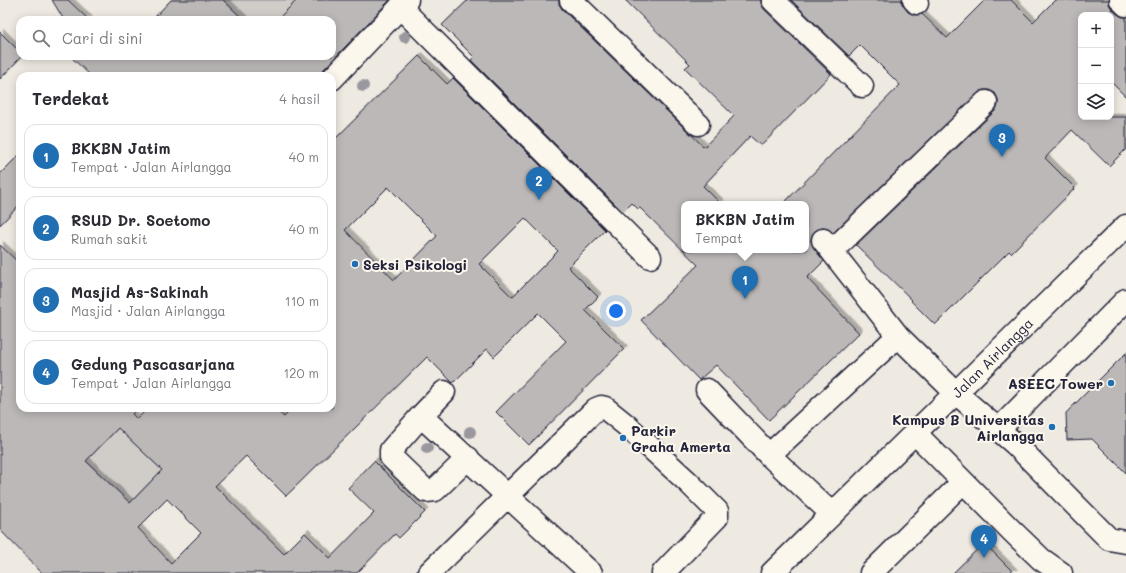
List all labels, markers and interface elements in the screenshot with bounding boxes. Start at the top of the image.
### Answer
map controls [1078,12,1114,120]
button: + [1078,12,1114,48]
search box [16,16,336,60]
icon: search [30,27,52,49]
text: Cari di sini [62,28,143,48]
button: − [1078,48,1114,84]
button: layers [1078,84,1114,120]
text: Terdekat [32,87,109,109]
text: 4 hasil [279,90,320,107]
pin: 3 [989,124,1015,157]
text: BKKBN Jatim [71,138,170,158]
text: 1 [43,148,49,165]
text: 40 m [289,148,319,165]
text: Tempat · Jalan Airlangga [71,158,232,175]
pin: 2 [526,167,552,200]
popup [681,201,809,253]
text: BKKBN Jatim [695,209,795,229]
text: RSUD Dr. Soetomo [71,210,210,230]
text: 2 [42,220,50,237]
text: 40 m [289,220,319,237]
text: Tempat [695,229,743,246]
text: Rumah sakit [71,230,147,247]
place label: Seksi Psikologi [363,255,467,274]
marker: Seksi Psikologi [350,259,360,269]
pin: 1 [732,266,758,299]
text: Masjid As-Sakinah [71,282,208,302]
text: 3 [42,292,50,309]
text: 110 m [285,292,319,309]
your location [606,301,626,321]
text: Masjid · Jalan Airlangga [71,302,226,319]
street label: Jalan Airlangga [947,313,1037,402]
text: Gedung Pascasarjana [71,354,235,374]
text: 4 [42,364,50,381]
text: 120 m [283,364,319,381]
text: Tempat · Jalan Airlangga [71,374,232,391]
place label: ASEEC Tower [1008,374,1103,393]
marker: ASEEC Tower [1106,378,1116,388]
place label: Kampus B Universitas Airlangga [892,410,1044,445]
place label: Parkir Graha Amerta [631,421,731,456]
marker: Kampus B Universitas Airlangga [1047,422,1057,432]
marker: Parkir Graha Amerta [618,433,628,443]
pin: 4 [971,525,997,558]

